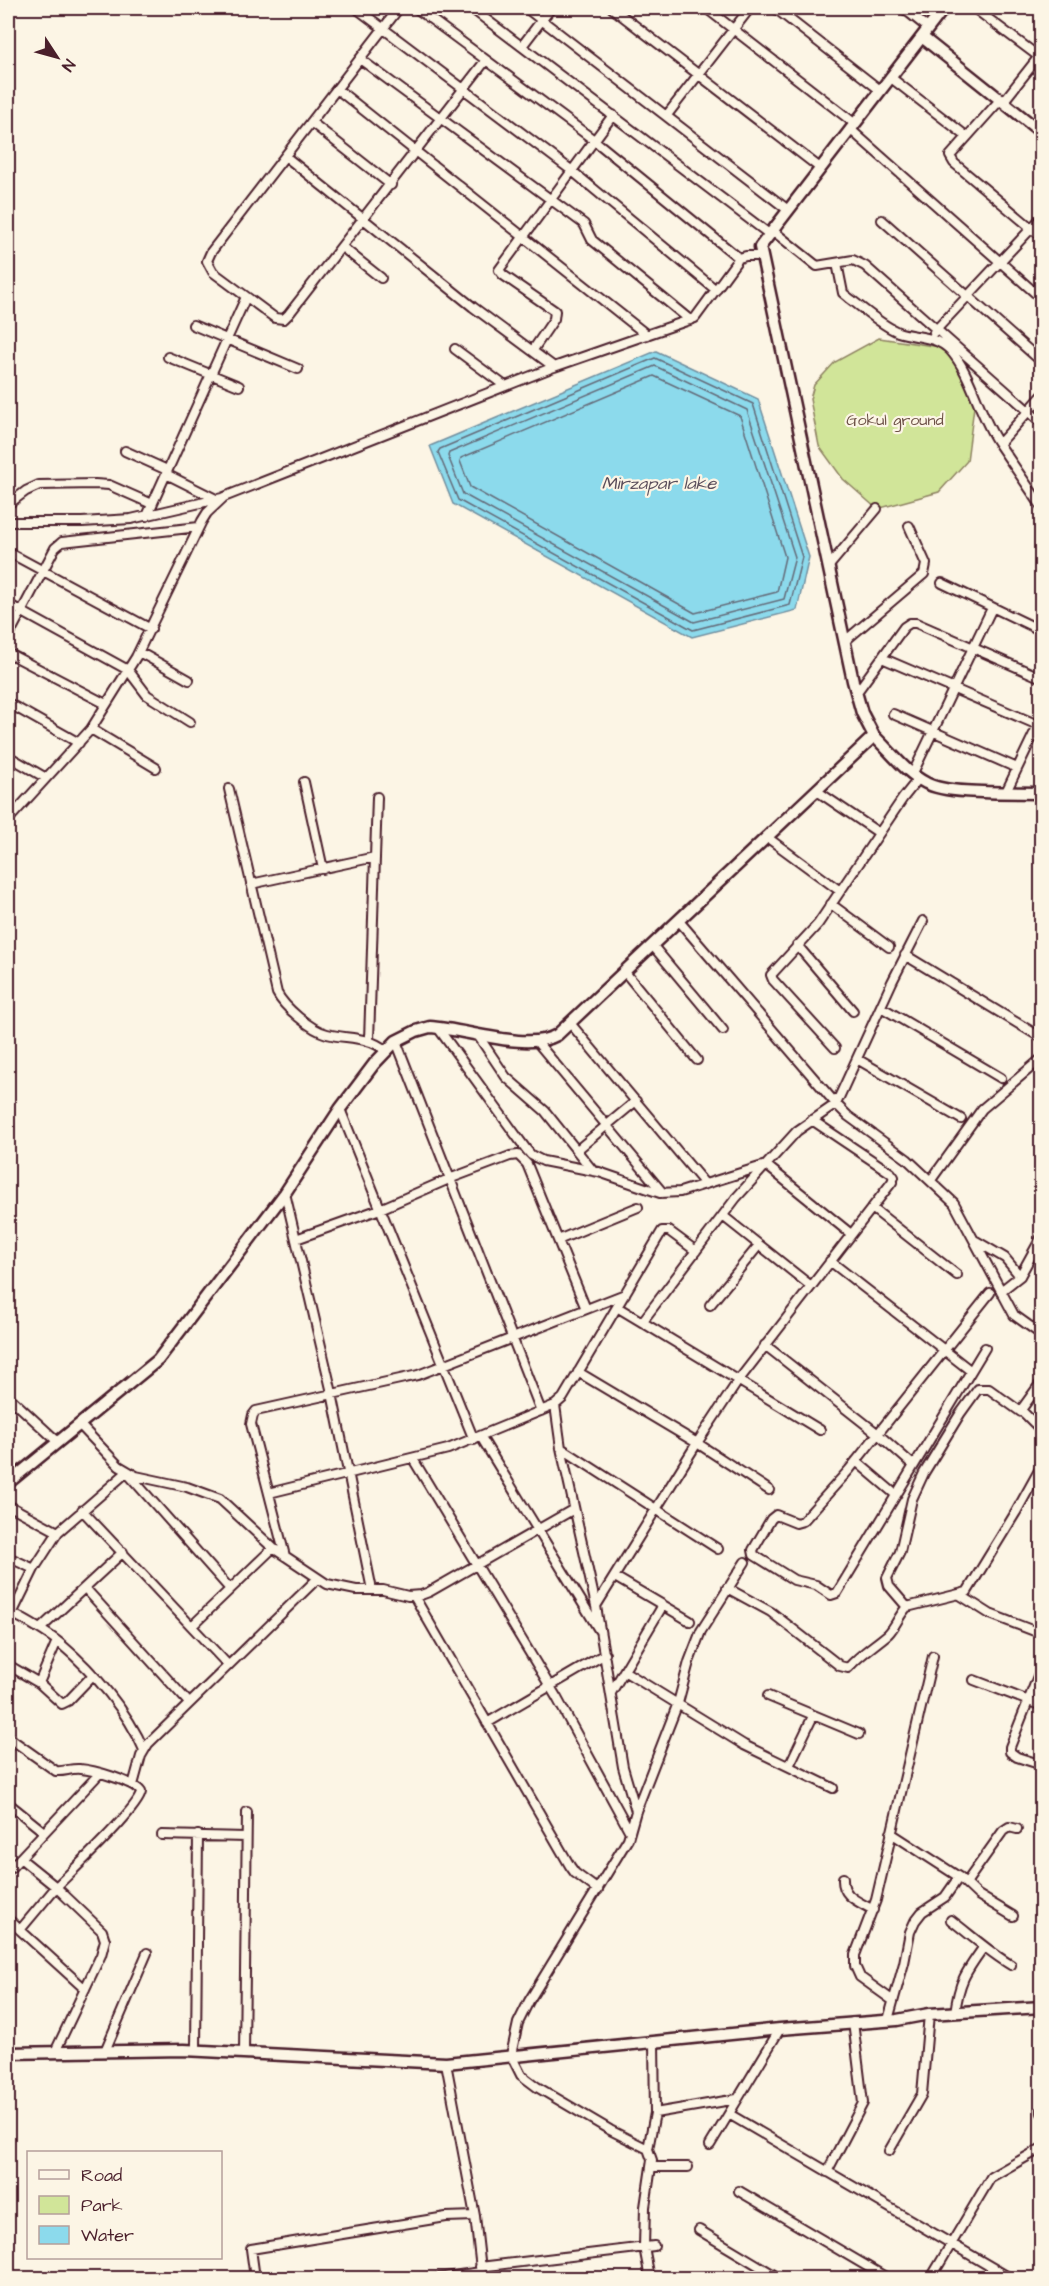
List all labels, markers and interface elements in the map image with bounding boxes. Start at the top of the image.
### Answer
north arrow [27,27,87,87]
text: N [56,55,80,76]
park label: Gokul ground [846,409,944,432]
water label: Mirzapar lake [602,471,718,496]
legend [27,2151,222,2259]
text: Road [81,2163,122,2188]
text: Park [81,2193,123,2218]
text: Water [81,2223,134,2248]

